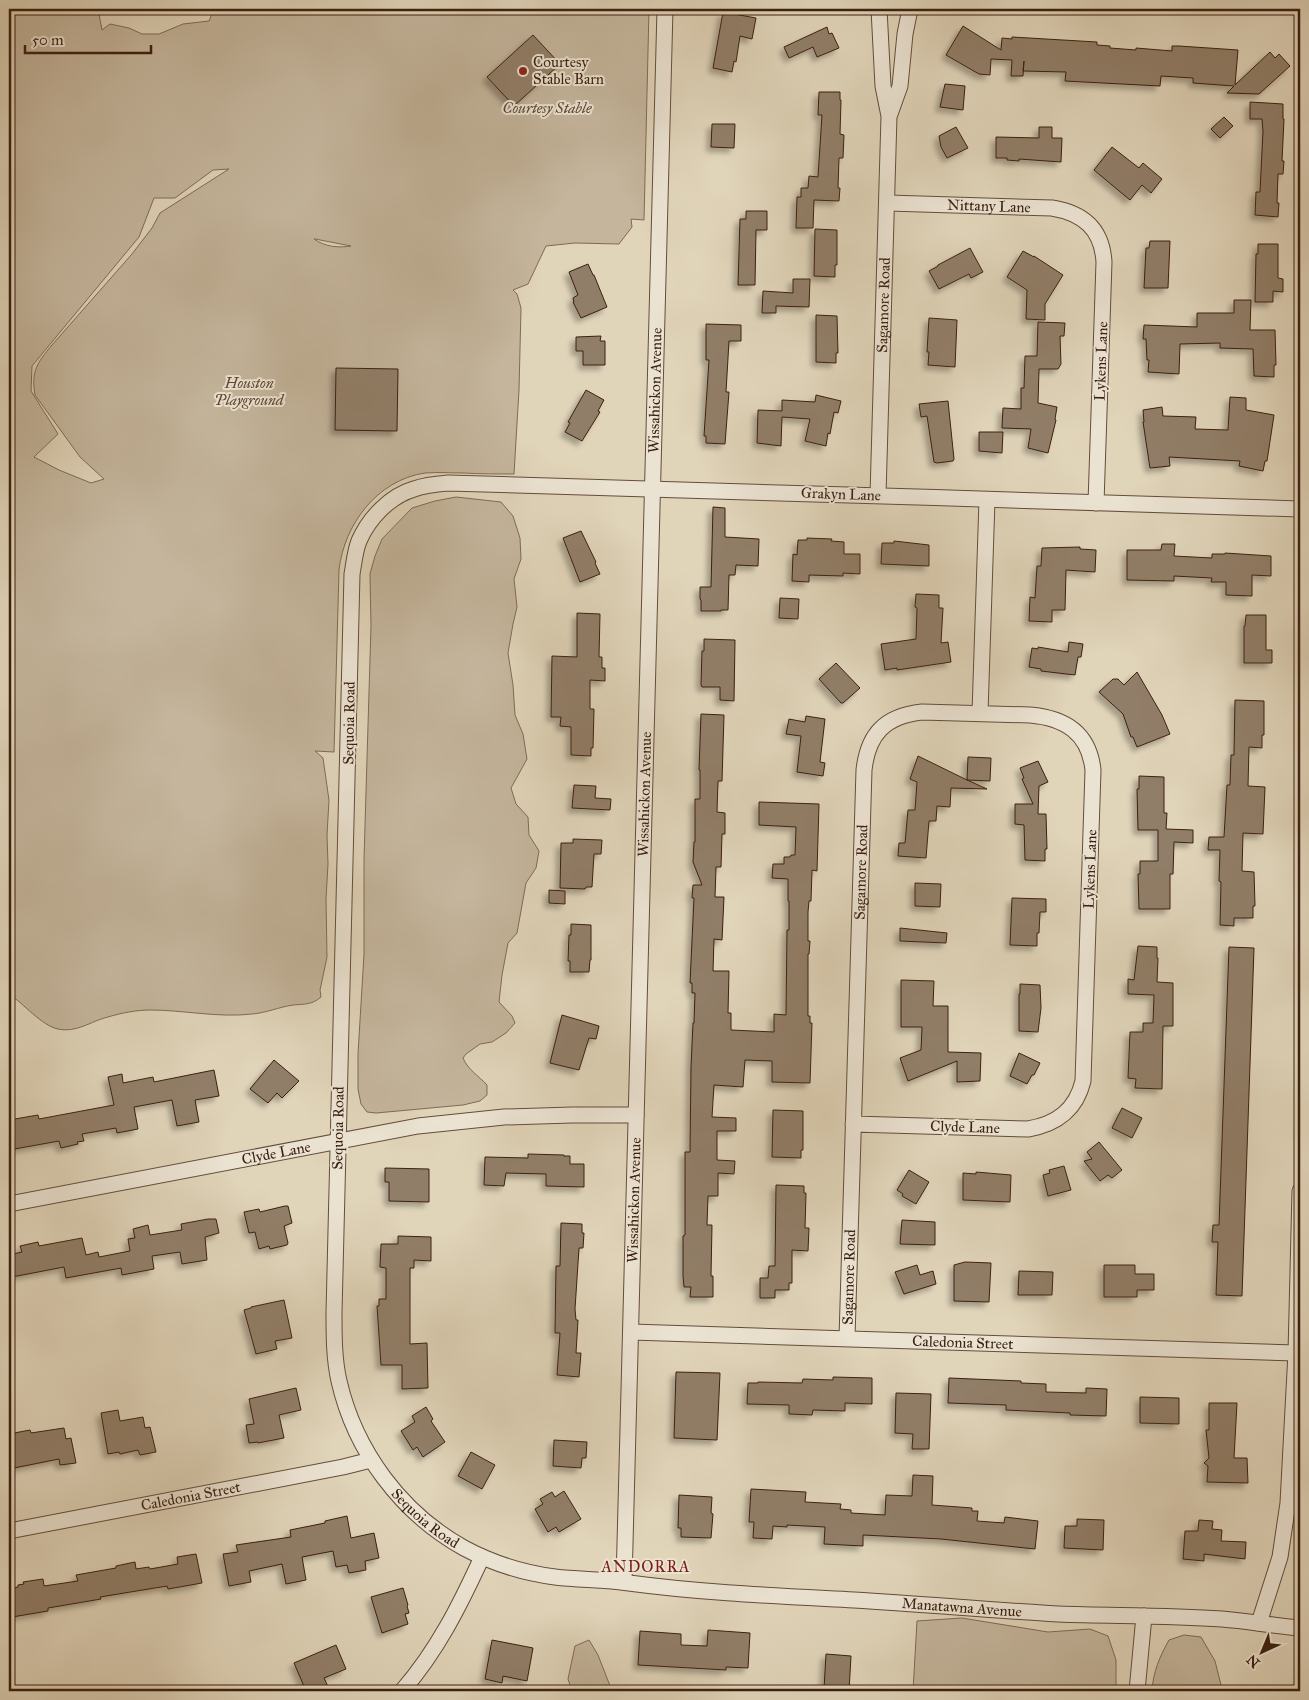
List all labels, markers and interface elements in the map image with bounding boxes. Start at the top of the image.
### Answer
scale bar [25,22,151,54]
text: 50 m [32,31,64,49]
place label: Courtesy Stable Barn [533,53,604,88]
marker: Courtesy Stable Barn [517,65,529,77]
park label: Courtesy Stable [502,99,592,117]
street label: Nittany Lane [947,196,1031,216]
street label: Sagamore Road [873,257,894,353]
street label: Lykens Lane [1091,321,1111,401]
street label: Wissahickon Avenue [644,328,666,453]
park label: Houston Playground [214,374,285,409]
street label: Grakyn Lane [801,484,881,504]
street label: Sequoia Road [339,681,360,765]
street label: Wissahickon Avenue [634,731,655,857]
street label: Sagamore Road [851,824,871,920]
street label: Lykens Lane [1080,829,1100,909]
street label: Sequoia Road [328,1086,349,1170]
street label: Clyde Lane [930,1117,1000,1137]
street label: Wissahickon Avenue [623,1137,645,1263]
street label: Clyde Lane [240,1138,312,1168]
street label: Sagamore Road [838,1229,859,1325]
street label: Caledonia Street [912,1332,1014,1353]
street label: Caledonia Street [139,1478,243,1515]
street label: Sequoia Road [388,1485,463,1552]
district label: ANDORRA [600,1557,691,1576]
street label: Manatawna Avenue [901,1594,1023,1621]
north arrow [1236,1628,1286,1678]
text: N [1243,1651,1263,1671]

